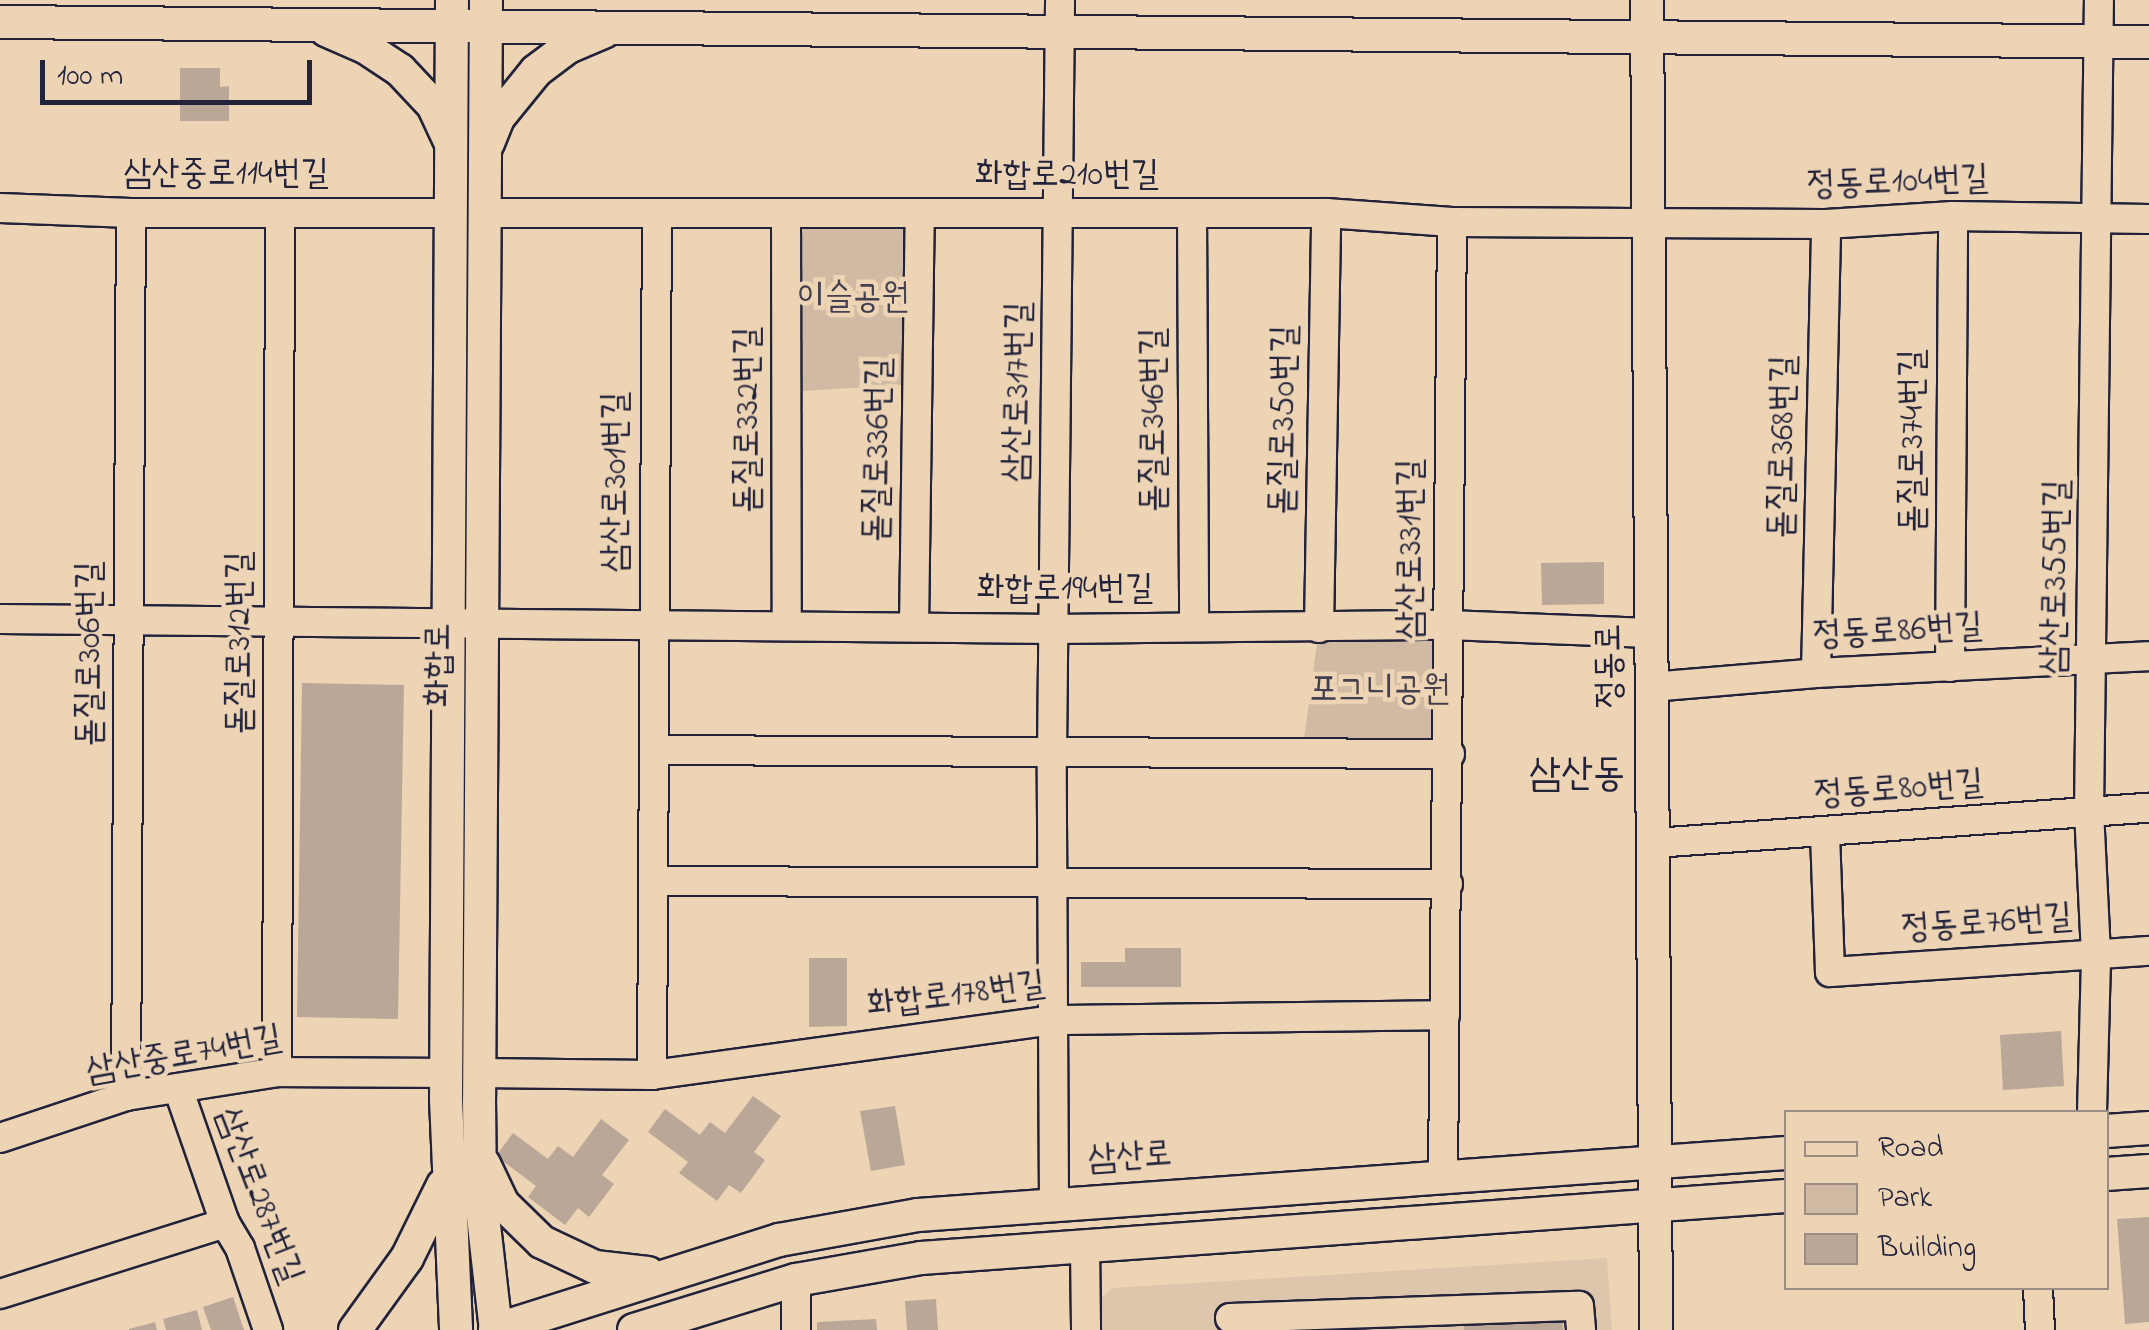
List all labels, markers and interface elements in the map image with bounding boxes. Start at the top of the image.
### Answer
scale bar [45,40,318,102]
text: 100 m [57,55,123,99]
street label: 삼산중로114번길 [123,154,329,196]
street label: 화합로210번길 [975,155,1159,197]
street label: 정동로104번길 [1807,159,1989,207]
park label: 이슬공원 [797,278,909,320]
street label: 삼산로317번길 [996,301,1042,483]
street label: 돋질로350번길 [1262,324,1308,516]
street label: 돋질로332번길 [728,326,770,514]
street label: 돋질로346번길 [1134,327,1176,513]
street label: 돋질로374번길 [1893,349,1935,533]
street label: 돋질로368번길 [1761,355,1807,539]
street label: 돋질로336번길 [856,357,902,543]
street label: 삼산로301번길 [596,391,638,573]
street label: 삼산로331번길 [1391,459,1433,639]
street label: 삼산로355번길 [2034,479,2080,675]
street label: 돋질로312번길 [220,551,262,735]
street label: 돋질로306번길 [70,561,112,747]
street label: 화합로194번길 [977,569,1153,611]
street label: 정동로86번길 [1812,607,1984,657]
street label: 화합로 [419,623,461,707]
street label: 정동로 [1589,623,1633,709]
park label: 포그니공원 [1310,670,1450,712]
district label: 삼산동 [1529,752,1625,800]
street label: 정동로80번길 [1813,763,1985,817]
street label: 정동로76번길 [1900,897,2074,951]
street label: 화합로178번길 [864,964,1048,1028]
street label: 삼산중로74번길 [83,1018,285,1094]
street label: 삼산로287번길 [205,1102,311,1290]
legend [1784,1110,2109,1290]
text: Road [1878,1127,1943,1171]
street label: 삼산로 [1086,1134,1174,1182]
text: Park [1878,1177,1932,1221]
text: Building [1878,1227,1976,1271]

